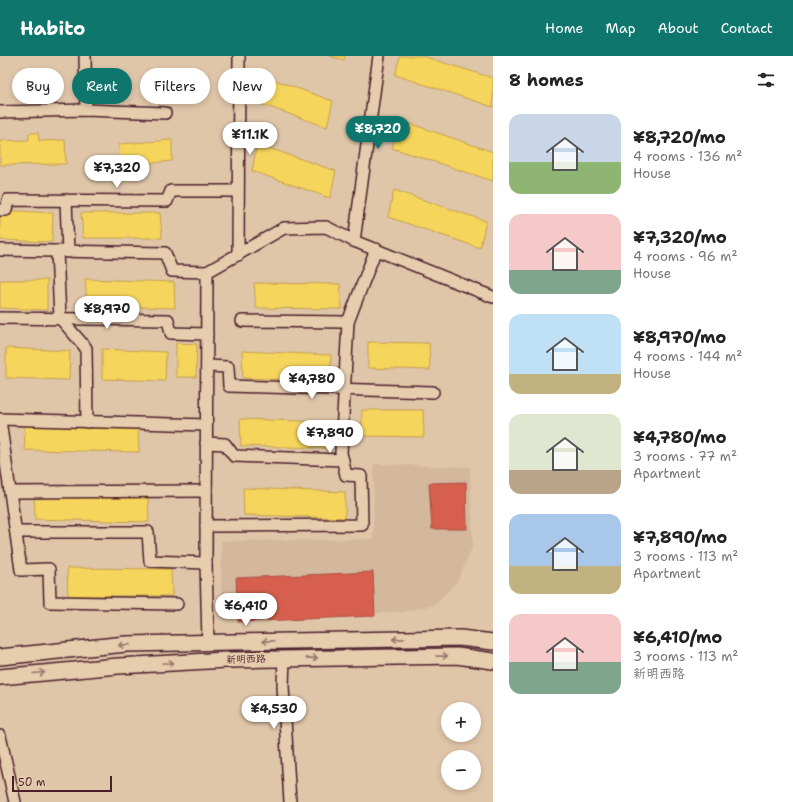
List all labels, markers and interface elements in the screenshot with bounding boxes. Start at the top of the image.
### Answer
text: Habito [20,16,85,41]
text: Home [545,19,584,37]
text: Map [606,19,636,37]
text: About [658,19,699,37]
text: Contact [721,19,773,37]
chip: Buy [12,68,64,104]
chip: Rent [72,68,132,104]
chip: Filters [140,68,210,104]
chip: New [218,68,276,104]
text: 8 homes [509,69,584,91]
icon: filters [755,69,777,91]
pin: ¥8,720 [345,116,411,150]
text: ¥8,720 [355,120,401,137]
pin: ¥11.1K [217,122,283,156]
text: ¥11.1K [231,126,269,143]
text: ¥8,720/mo [633,126,726,148]
icon: home [541,130,589,178]
text: 4 rooms · 136 m² [633,148,742,165]
pin: ¥7,320 [84,155,150,189]
text: ¥7,320 [93,159,141,176]
text: House [633,165,671,182]
text: ¥7,320/mo [633,226,727,248]
icon: home [541,230,589,278]
text: 4 rooms · 96 m² [633,248,737,265]
text: House [633,265,671,282]
pin: ¥8,970 [74,296,140,330]
text: ¥8,970 [84,300,130,317]
text: ¥8,970/mo [633,326,726,348]
icon: home [541,330,589,378]
text: 4 rooms · 144 m² [633,348,742,365]
text: House [633,365,671,382]
pin: ¥4,780 [279,366,345,400]
text: ¥4,780 [289,370,335,387]
pin: ¥7,890 [297,420,363,454]
text: ¥7,890 [306,424,354,441]
text: ¥4,780/mo [633,426,727,448]
icon: home [541,430,589,478]
text: 3 rooms · 77 m² [633,448,737,465]
text: Apartment [633,465,701,482]
text: ¥7,890/mo [633,526,727,548]
icon: home [541,530,589,578]
text: 3 rooms · 113 m² [633,548,738,565]
text: Apartment [633,565,701,582]
pin: ¥6,410 [213,593,279,627]
text: ¥6,410 [224,597,268,614]
text: ¥6,410/mo [633,626,722,648]
icon: home [541,630,589,678]
one-way arrow [392,635,405,643]
one-way arrow [262,637,275,644]
one-way arrow [118,641,131,648]
text: 3 rooms · 113 m² [633,648,738,665]
street label: 新明西路 [226,652,266,666]
one-way arrow [435,652,448,660]
one-way arrow [305,654,318,662]
one-way arrow [161,659,174,667]
text: 新明西路 [633,665,685,682]
one-way arrow [32,670,45,677]
pin: ¥4,530 [241,696,307,730]
text: ¥4,530 [250,700,298,717]
map controls [441,702,481,790]
button: + [441,702,481,742]
button: − [441,750,481,790]
scale bar [12,774,112,793]
text: 50 m [18,775,46,790]

